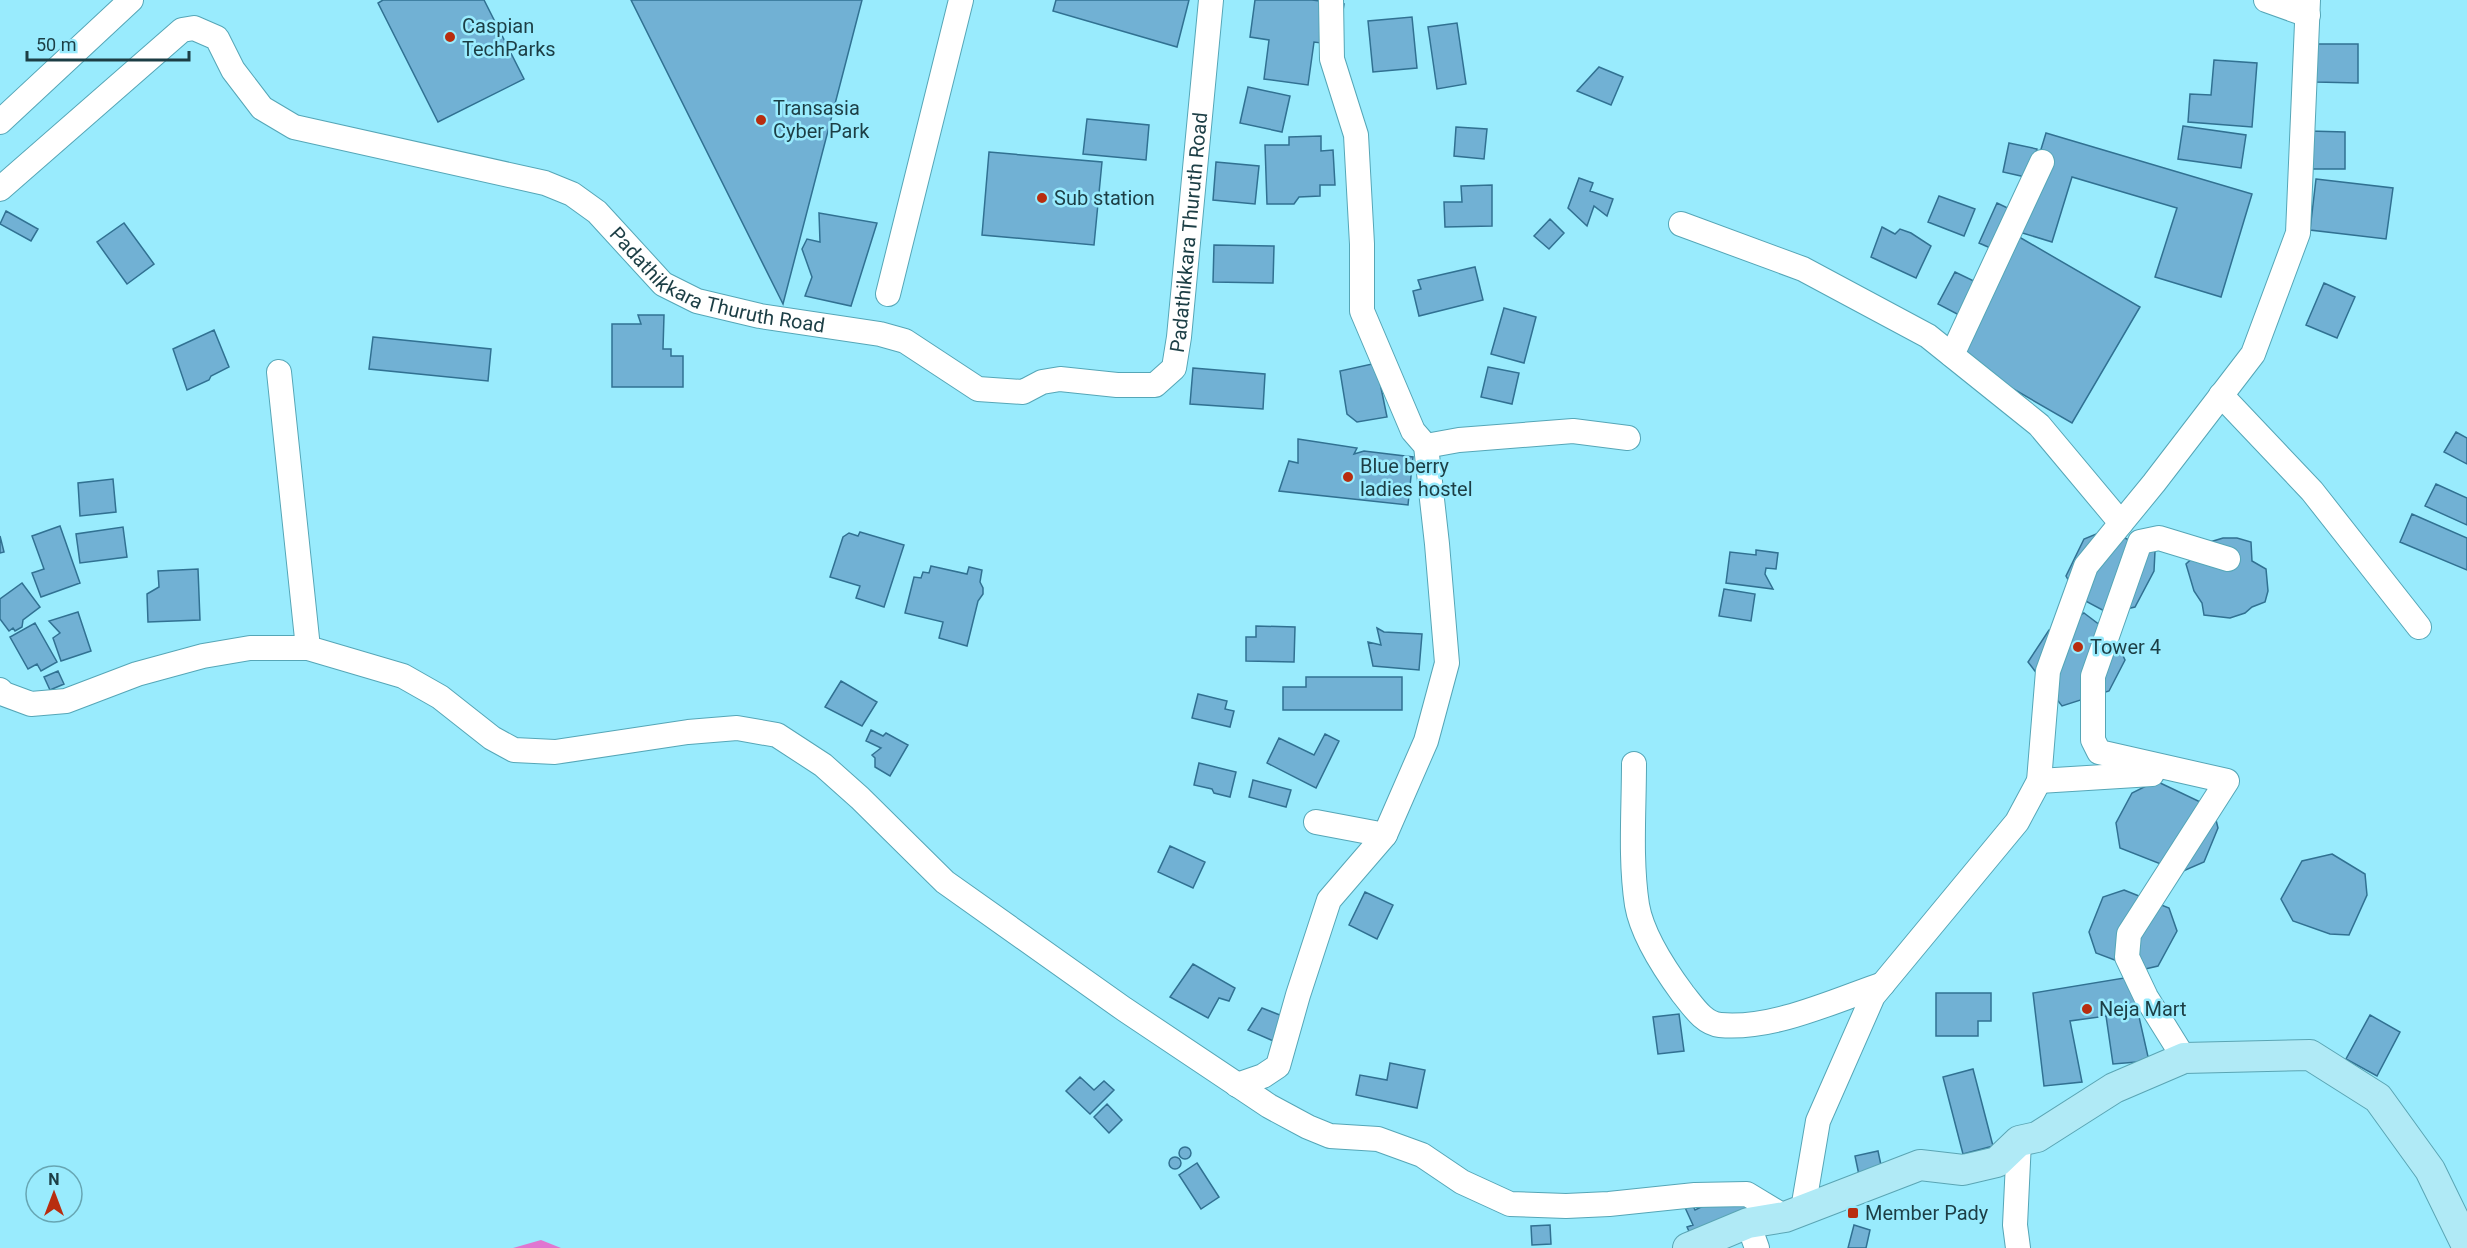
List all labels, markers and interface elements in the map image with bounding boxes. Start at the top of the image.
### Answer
place label: Caspian TechParks [462,14,556,61]
scale bar [27,24,189,62]
marker: Caspian TechParks [443,30,457,44]
text: 50 m [36,34,76,55]
place label: Transasia Cyber Park [773,96,870,143]
street label: Padathikkara Thuruth Road [1165,111,1212,354]
marker: Transasia Cyber Park [754,113,768,127]
place label: Sub station [1054,186,1155,210]
marker: Sub station [1035,191,1049,205]
street label: Padathikkara Thuruth Road [605,222,826,338]
place label: Blue berry ladies hostel [1360,454,1473,501]
marker: Blue berry ladies hostel [1341,470,1355,484]
place label: Tower 4 [2090,635,2161,659]
marker: Tower 4 [2071,640,2085,654]
place label: Neja Mart [2099,997,2187,1021]
marker: Neja Mart [2080,1002,2094,1016]
north arrow [24,1164,84,1224]
text: N [48,1170,60,1189]
place label: Member Pady [1865,1201,1989,1225]
marker: Member Pady [1846,1206,1860,1220]

